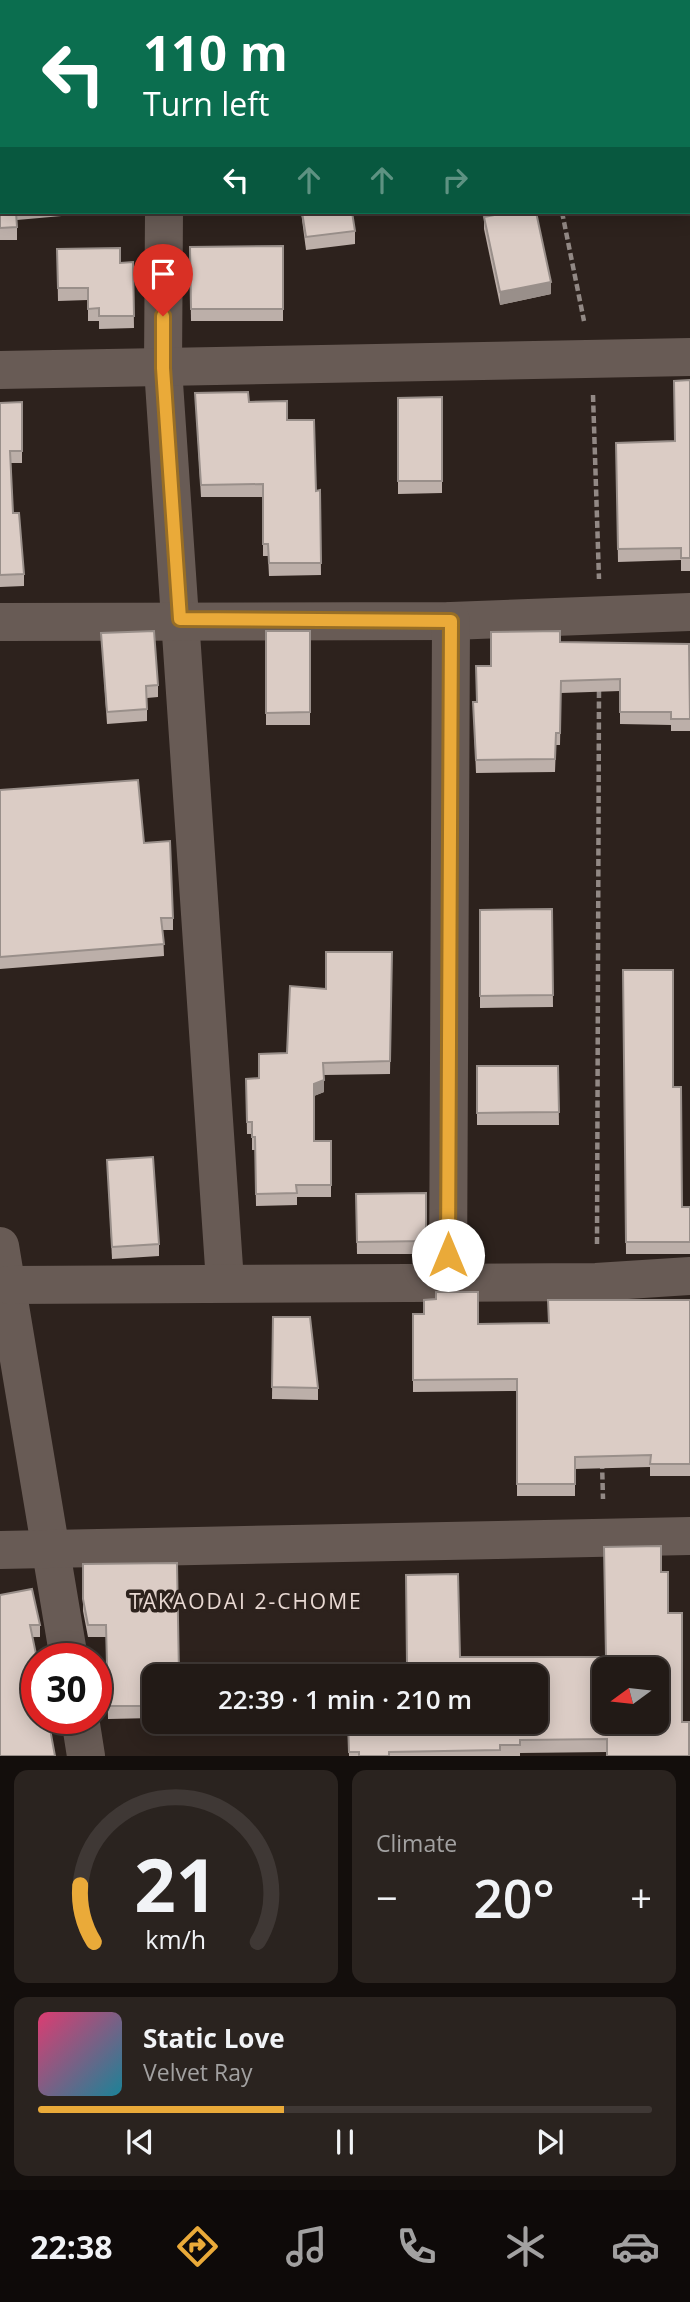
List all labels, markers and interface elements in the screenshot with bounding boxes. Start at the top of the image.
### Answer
text: 110 m [143,19,288,85]
icon: left [28,28,119,119]
text: Turn left [143,82,269,125]
icon: left [217,161,255,199]
icon: ahead [290,161,328,199]
icon: ahead [363,161,401,199]
icon: right [436,161,474,199]
pin [133,244,193,316]
icon: arrive [144,255,182,293]
position arrow [411,1218,485,1292]
district label: TAKAODAI 2-CHOME [129,1587,363,1615]
speed limit sign: 30 [21,1643,112,1734]
north arrow [592,1657,668,1734]
map controls [592,1657,669,1734]
text: 22:39 · 1 min · 210 m [218,1681,472,1717]
text: Climate [376,1827,457,1859]
text: 21 [134,1835,218,1934]
text: 20° [473,1862,555,1933]
text: − [376,1871,398,1923]
text: + [630,1871,652,1923]
text: km/h [146,1922,206,1956]
text: Static Love [143,2020,285,2056]
text: Velvet Ray [143,2056,253,2088]
icon: previous [121,2123,159,2161]
icon: pause [326,2123,364,2161]
icon: next [531,2123,569,2161]
icon: directions [173,2222,222,2271]
icon: music [282,2222,331,2271]
icon: phone [392,2222,441,2271]
icon: climate [501,2222,550,2271]
icon: car [611,2222,660,2271]
text: 22:38 [30,2225,113,2268]

